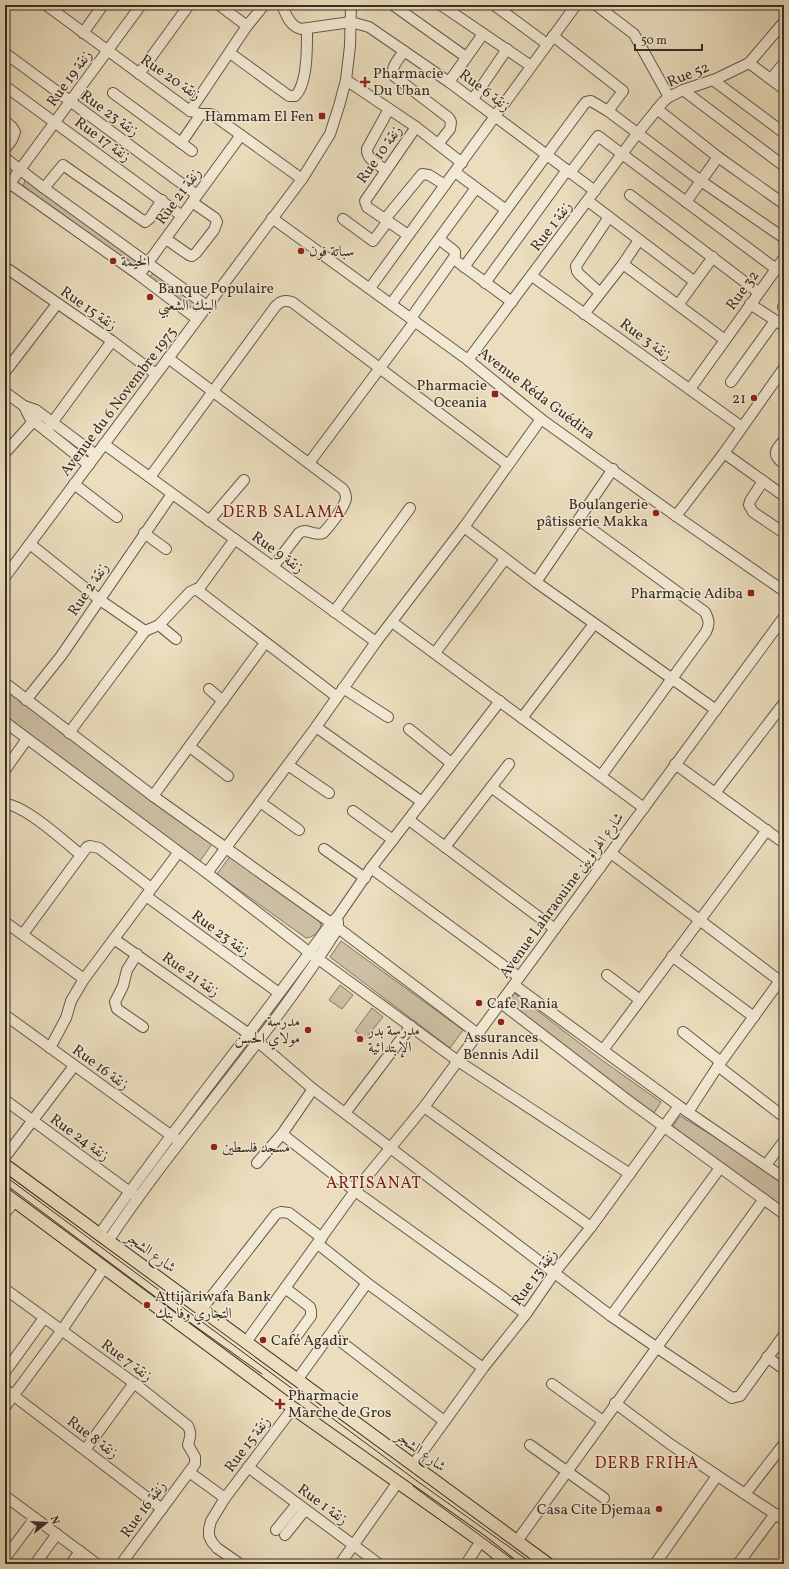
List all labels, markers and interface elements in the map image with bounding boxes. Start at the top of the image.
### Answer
scale bar [635,26,702,52]
text: 50 m [641,33,667,49]
street label: Rue 19 زنقة [42,46,98,112]
street label: Rue 20 زنقة [136,50,205,106]
street label: Rue 52 [664,57,713,93]
place label: Pharmacie Du Uban [373,64,444,102]
street label: Rue 6 زنقة [454,65,514,118]
marker: Pharmacie Du Uban [360,77,370,87]
street label: Rue 23 زنقة [76,86,143,143]
place label: Hammam El Fen [205,107,314,128]
marker: Hammam El Fen [317,111,327,121]
street label: Rue 17 زنقة [70,113,135,168]
street label: Rue 10 زنقة [352,121,408,188]
street label: Rue 21 زنقة [151,164,207,230]
street label: Rue 1 زنقة [526,197,578,256]
place label: سباتة فون [309,242,354,263]
marker: سباتة فون [296,246,306,256]
place label: الخيمة [121,252,150,273]
marker: الخيمة [108,256,118,266]
street label: Rue 32 [722,267,765,315]
place label: Banque Populaire البنك الشعبي [158,279,274,319]
street label: Rue 15 زنقة [55,282,121,336]
marker: Banque Populaire البنك الشعبي [145,292,155,302]
street label: Rue 3 زنقة [615,314,675,366]
street label: Avenue du 6 Novembre 1975 [56,323,182,481]
street label: Avenue Réda Guédira [473,343,599,445]
place label: Pharmacie Oceania [417,376,487,414]
marker: Pharmacie Oceania [490,389,500,399]
place label: 21 [732,389,746,410]
marker: 21 [749,393,759,403]
place label: Boulangerie pâtisserie Makka [536,495,648,533]
district label: DERB SALAMA [223,502,345,524]
marker: Boulangerie pâtisserie Makka [651,508,661,518]
street label: Rue 9 زنقة [247,527,307,579]
street label: Rue 2 زنقة [64,559,115,621]
place label: Pharmacie Adiba [631,584,743,605]
marker: Pharmacie Adiba [746,588,756,598]
street label: Avenue Lahraouine شارع الهراويين [495,809,630,984]
street label: Rue 23 زنقة [187,906,254,963]
street label: Rue 21 زنقة [157,948,223,1003]
place label: Cafe Rania [487,994,558,1015]
marker: Cafe Rania [474,998,484,1008]
place label: مدرسة مولاي الحسن [234,1012,300,1050]
marker: Assurances Bennis Adil [496,1017,506,1027]
place label: مدرسة بدر الإبتدائية [366,1021,420,1059]
marker: مدرسة مولاي الحسن [303,1025,313,1035]
place label: Assurances Bennis Adil [463,1028,539,1066]
marker: مدرسة بدر الإبتدائية [355,1034,365,1044]
street label: Rue 16 زنقة [67,1040,133,1096]
street label: Rue 24 زنقة [45,1110,113,1167]
place label: مسجد فلسطين [222,1138,290,1159]
marker: مسجد فلسطين [209,1142,219,1152]
district label: ARTISANAT [326,1173,422,1195]
street label: شارع الشجر [118,1227,180,1279]
street label: Rue 13 زنقة [507,1245,563,1311]
place label: Attijariwafa Bank التجاري وفا بنك [155,1287,271,1325]
marker: Attijariwafa Bank التجاري وفا بنك [142,1300,152,1310]
place label: Café Agadir [271,1331,348,1352]
street label: Rue 7 زنقة [96,1335,156,1387]
marker: Café Agadir [258,1335,268,1345]
place label: Pharmacie Marche de Gros [288,1386,391,1424]
marker: Pharmacie Marche de Gros [275,1399,285,1409]
street label: Rue 8 زنقة [62,1412,122,1465]
street label: Rue 15 زنقة [220,1413,276,1477]
street label: شارع الشجر [388,1426,450,1478]
district label: DERB FRIHA [595,1453,699,1475]
street label: Rue 16 زنقة [116,1477,172,1543]
street label: Rue 1 زنقة [293,1480,352,1531]
place label: Casa Cite Djemaa [537,1500,651,1521]
north arrow [26,1503,66,1543]
marker: Casa Cite Djemaa [654,1504,664,1514]
text: N [46,1514,62,1526]

